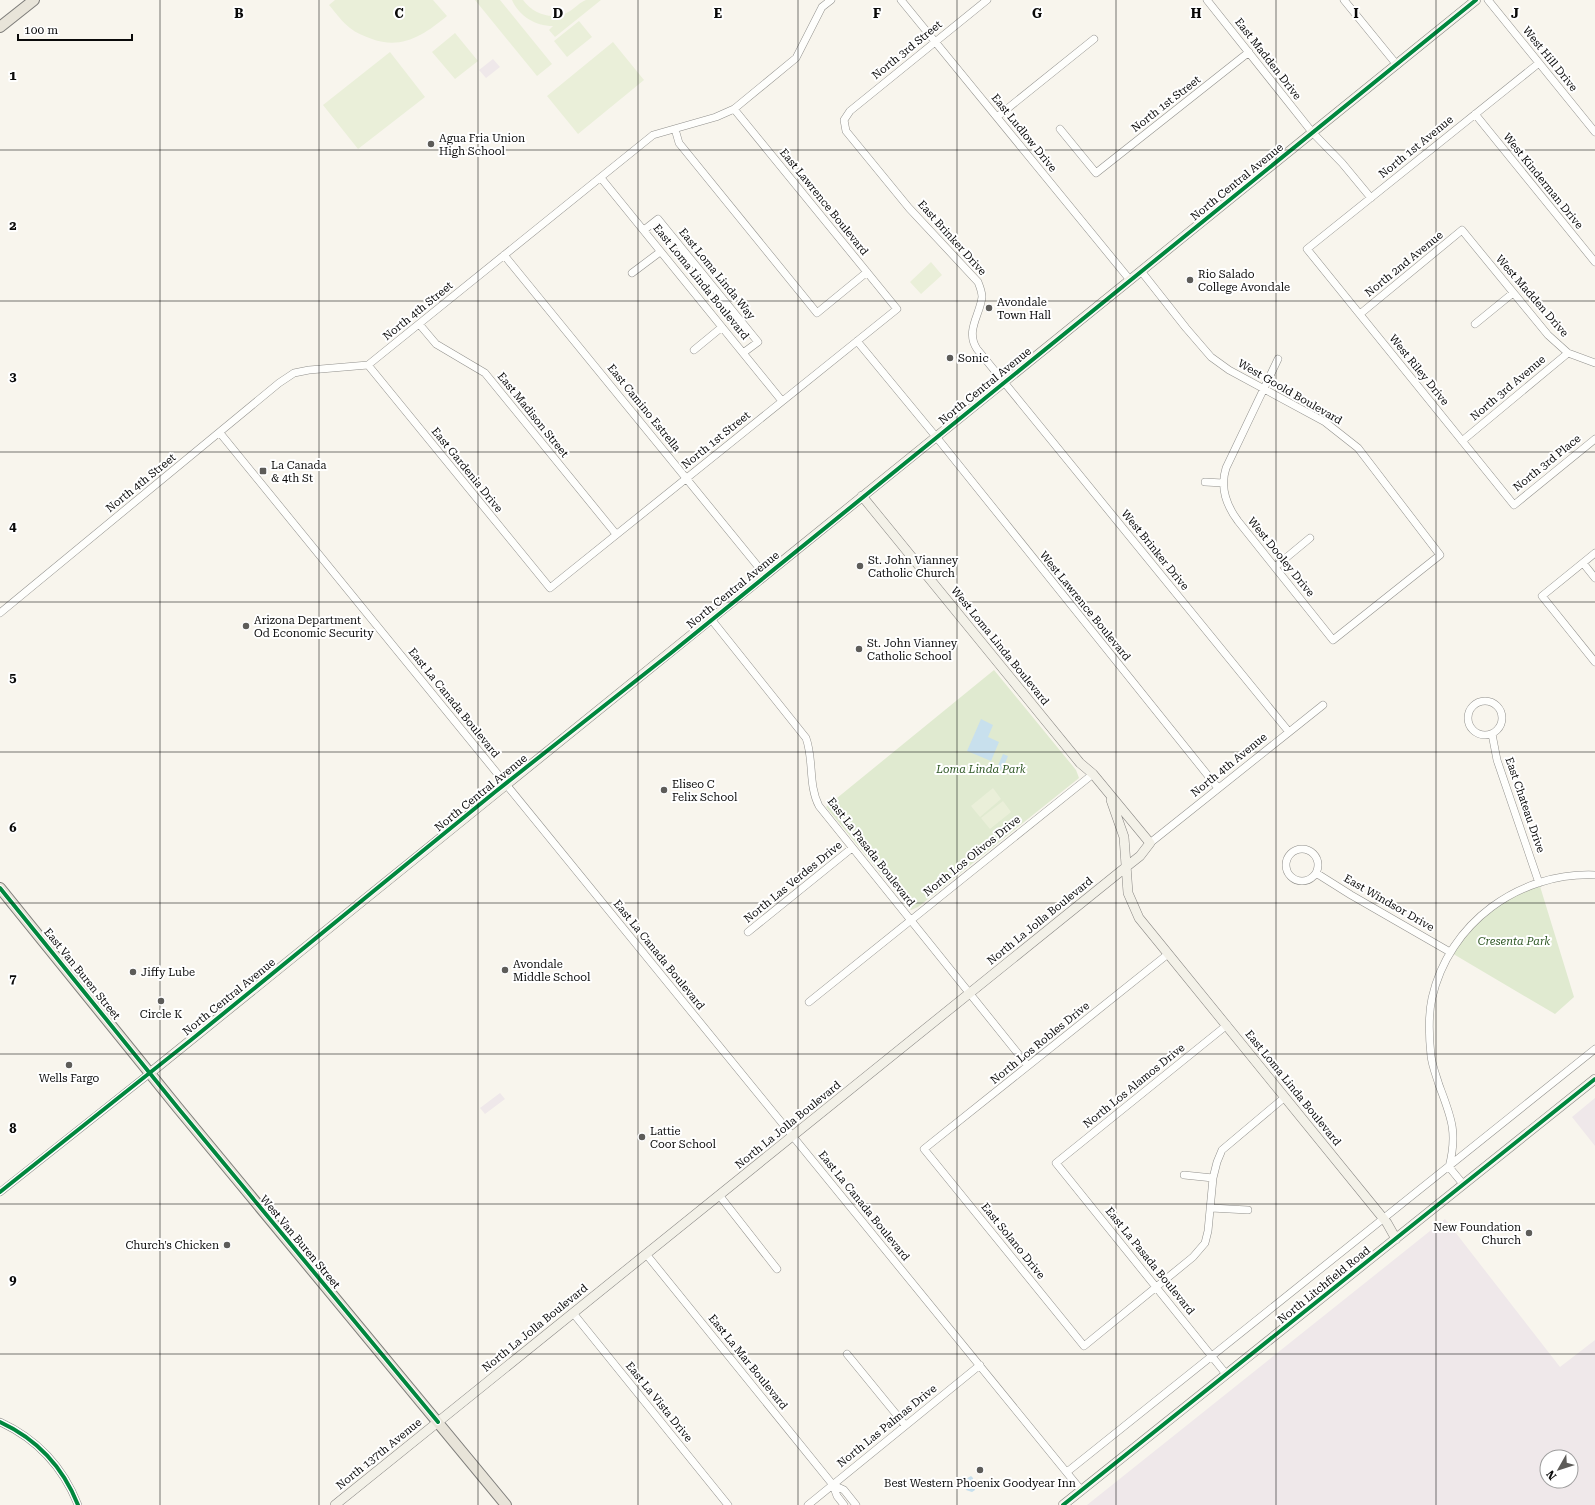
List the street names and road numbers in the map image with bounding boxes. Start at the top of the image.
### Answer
street label: East Madden Drive [1232,16,1304,102]
street label: North 3rd Street [869,18,945,82]
street label: West Hill Drive [1520,24,1580,94]
street label: North 1st Street [1129,73,1203,135]
street label: East Ludlow Drive [989,91,1059,175]
street label: North 1st Avenue [1376,113,1456,181]
street label: West Kinderman Drive [1500,130,1586,232]
street label: North Central Avenue [1188,141,1286,223]
street label: East Lawrence Boulevard [777,146,871,258]
street label: East Brinker Drive [915,198,989,278]
street label: East Loma Linda Boulevard [650,222,752,342]
street label: East Loma Linda Way [676,226,758,323]
street label: North 2nd Avenue [1362,229,1446,299]
street label: West Madden Drive [1493,253,1571,339]
street label: North 4th Street [381,279,455,343]
street label: West Riley Drive [1386,332,1452,408]
street label: North Central Avenue [936,345,1034,427]
street label: North 3rd Avenue [1468,353,1548,423]
street label: West Goold Boulevard [1236,357,1344,427]
street label: East Camino Estrella [605,362,683,454]
street label: East Madison Street [495,370,571,460]
street label: North 1st Street [679,409,753,471]
street label: East Gardenia Drive [429,425,505,515]
street label: North 3rd Place [1511,432,1583,494]
street label: North 4th Street [104,451,178,515]
street label: West Brinker Drive [1119,507,1191,593]
street label: West Dooley Drive [1245,515,1317,599]
street label: North Central Avenue [684,549,782,631]
street label: West Lawrence Boulevard [1037,549,1133,663]
street label: West Loma Linda Boulevard [948,584,1052,708]
street label: East La Canada Boulevard [406,646,502,760]
street label: North 4th Avenue [1188,730,1270,800]
street label: North Central Avenue [432,752,530,834]
street label: East Chateau Drive [1503,755,1547,855]
street label: East La Pasada Boulevard [825,795,917,909]
street label: North Los Olivos Drive [921,813,1023,899]
street label: North Las Verdes Drive [741,838,845,926]
street label: East Windsor Drive [1342,872,1436,934]
street label: North La Jolla Boulevard [985,874,1095,968]
street label: East La Canada Boulevard [611,898,707,1012]
street label: East Van Buren Street [41,926,123,1022]
street label: North Central Avenue [180,956,278,1038]
street label: North Los Robles Drive [988,999,1092,1087]
street label: East Loma Linda Boulevard [1242,1028,1344,1148]
street label: North Los Alamos Drive [1081,1041,1187,1131]
street label: North La Jolla Boulevard [733,1078,843,1172]
street label: East La Canada Boulevard [816,1149,912,1263]
street label: West Van Buren Street [257,1193,343,1291]
street label: East Solano Drive [978,1201,1048,1281]
street label: East La Pasada Boulevard [1103,1205,1197,1317]
street label: North Litchfield Road [1275,1244,1373,1326]
street label: North La Jolla Boulevard [480,1281,590,1375]
street label: East La Mar Boulevard [706,1312,790,1412]
street label: East La Vista Drive [623,1360,695,1444]
street label: North Las Palmas Drive [835,1382,939,1470]
street label: North 137th Avenue [334,1416,424,1492]

